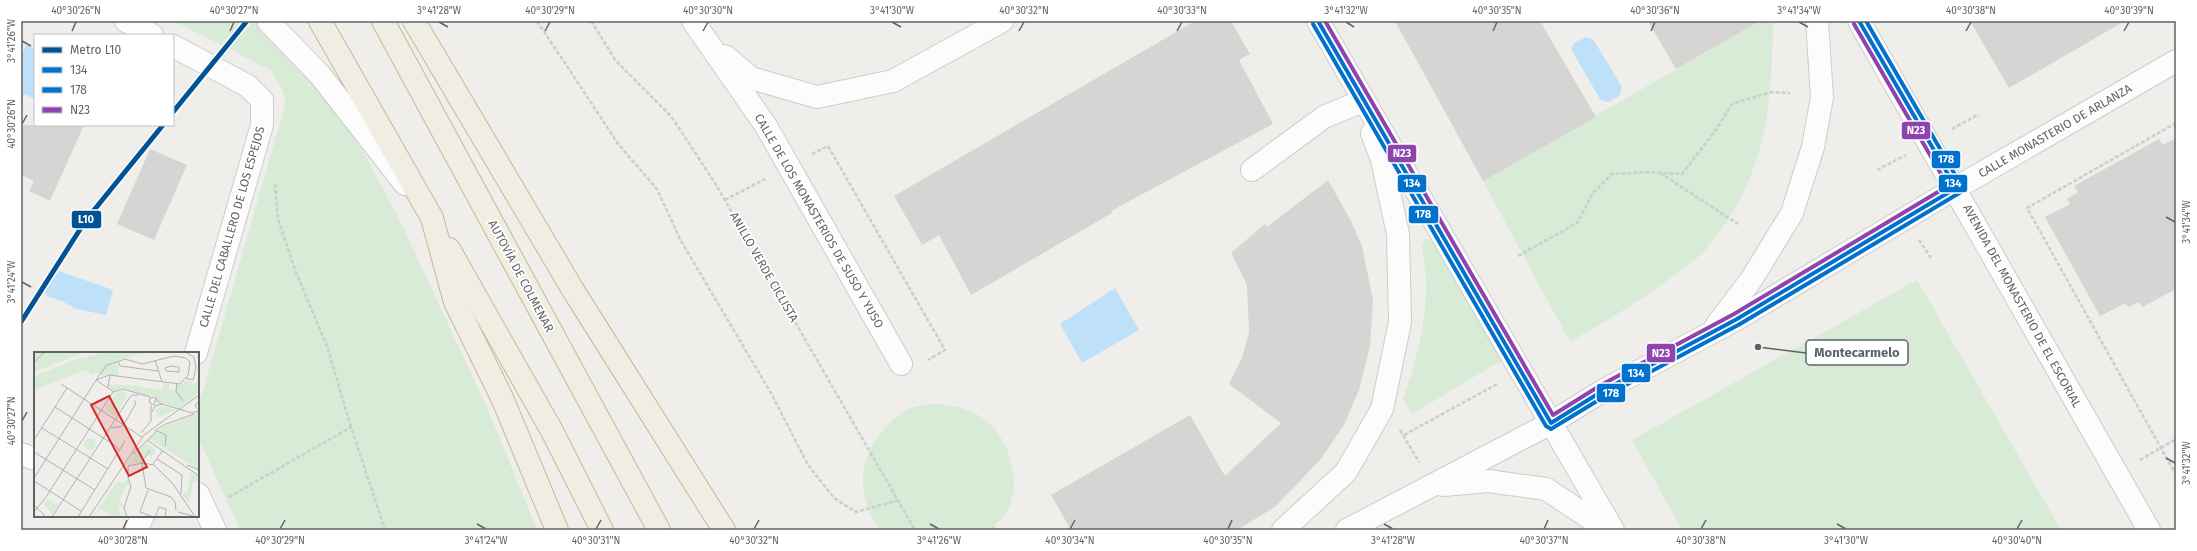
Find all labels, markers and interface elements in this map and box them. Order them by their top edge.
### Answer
text: 40°30'26"N [51,5,101,17]
text: 40°30'27"N [210,5,259,17]
text: 3°41'28"W [417,5,462,17]
text: 40°30'29"N [525,5,575,17]
text: 40°30'30"N [683,5,733,17]
text: 3°41'30"W [870,5,915,17]
text: 40°30'32"N [999,5,1049,17]
text: 40°30'33"N [1157,5,1207,17]
text: 3°41'32"W [1324,5,1369,17]
text: 40°30'35"N [1472,5,1522,17]
text: 40°30'36"N [1630,5,1680,17]
text: 3°41'34"W [1777,5,1821,17]
text: 40°30'38"N [1946,5,1996,17]
text: 40°30'39"N [2104,5,2154,17]
text: 3°41'26"W [6,18,18,63]
legend [34,34,174,126]
text: Metro L10 [70,43,121,57]
text: 134 [70,63,88,77]
street label: CALLE MONASTERIO DE ARLANZA [1976,81,2134,181]
text: 178 [70,83,87,97]
text: 40°30'26"N [6,99,18,149]
text: N23 [70,103,90,117]
street label: CALLE DE LOS MONASTERIOS DE SUSO Y YUSO [752,111,886,331]
line badge: N23 [1901,121,1931,140]
street label: CALLE DEL CABALLERO DE LOS ESPEJOS [197,124,268,329]
text: N23 [1907,124,1926,137]
line badge: N23 [1387,144,1417,163]
text: N23 [1393,147,1412,160]
line badge: 178 [1931,150,1961,169]
text: 178 [1938,153,1955,166]
line badge: 134 [1397,174,1427,193]
line badge: 134 [1938,174,1968,193]
text: 134 [1403,177,1421,190]
text: 134 [1944,177,1962,190]
text: 3°41'34"W [2181,200,2193,244]
street label: AVENIDA DEL MONASTERIO DE EL ESCORIAL [1960,202,2084,410]
line badge: 178 [1408,205,1439,224]
text: 178 [1415,208,1432,221]
line badge: L10 [71,210,102,229]
street label: ANILLO VERDE CICLISTA [727,210,801,324]
text: L10 [78,213,94,226]
street label: AUTOVÍA DE COLMENAR [485,217,557,334]
text: 3°41'24"W [6,260,18,304]
callout: Montecarmelo [1806,340,1908,365]
line badge: N23 [1646,343,1676,363]
text: Montecarmelo [1814,345,1900,360]
text: N23 [1652,347,1671,360]
inset map [34,352,199,517]
line badge: 134 [1621,363,1651,383]
text: 134 [1627,367,1645,380]
line badge: 178 [1596,383,1626,403]
text: 178 [1603,387,1620,400]
text: 40°30'27"N [6,397,18,446]
text: 3°41'32"W [2181,440,2193,485]
text: 40°30'28"N [98,535,148,547]
text: 40°30'29"N [255,535,305,547]
text: 3°41'24"W [464,535,508,547]
text: 40°30'31"N [572,535,620,547]
text: 40°30'32"N [729,535,779,547]
text: 3°41'26"W [917,535,962,547]
text: 40°30'34"N [1045,535,1095,547]
text: 40°30'35"N [1203,535,1253,547]
text: 3°41'28"W [1371,535,1416,547]
text: 40°30'37"N [1519,535,1569,547]
text: 40°30'38"N [1676,535,1726,547]
text: 3°41'30"W [1824,535,1869,547]
text: 40°30'40"N [1992,535,2042,547]

